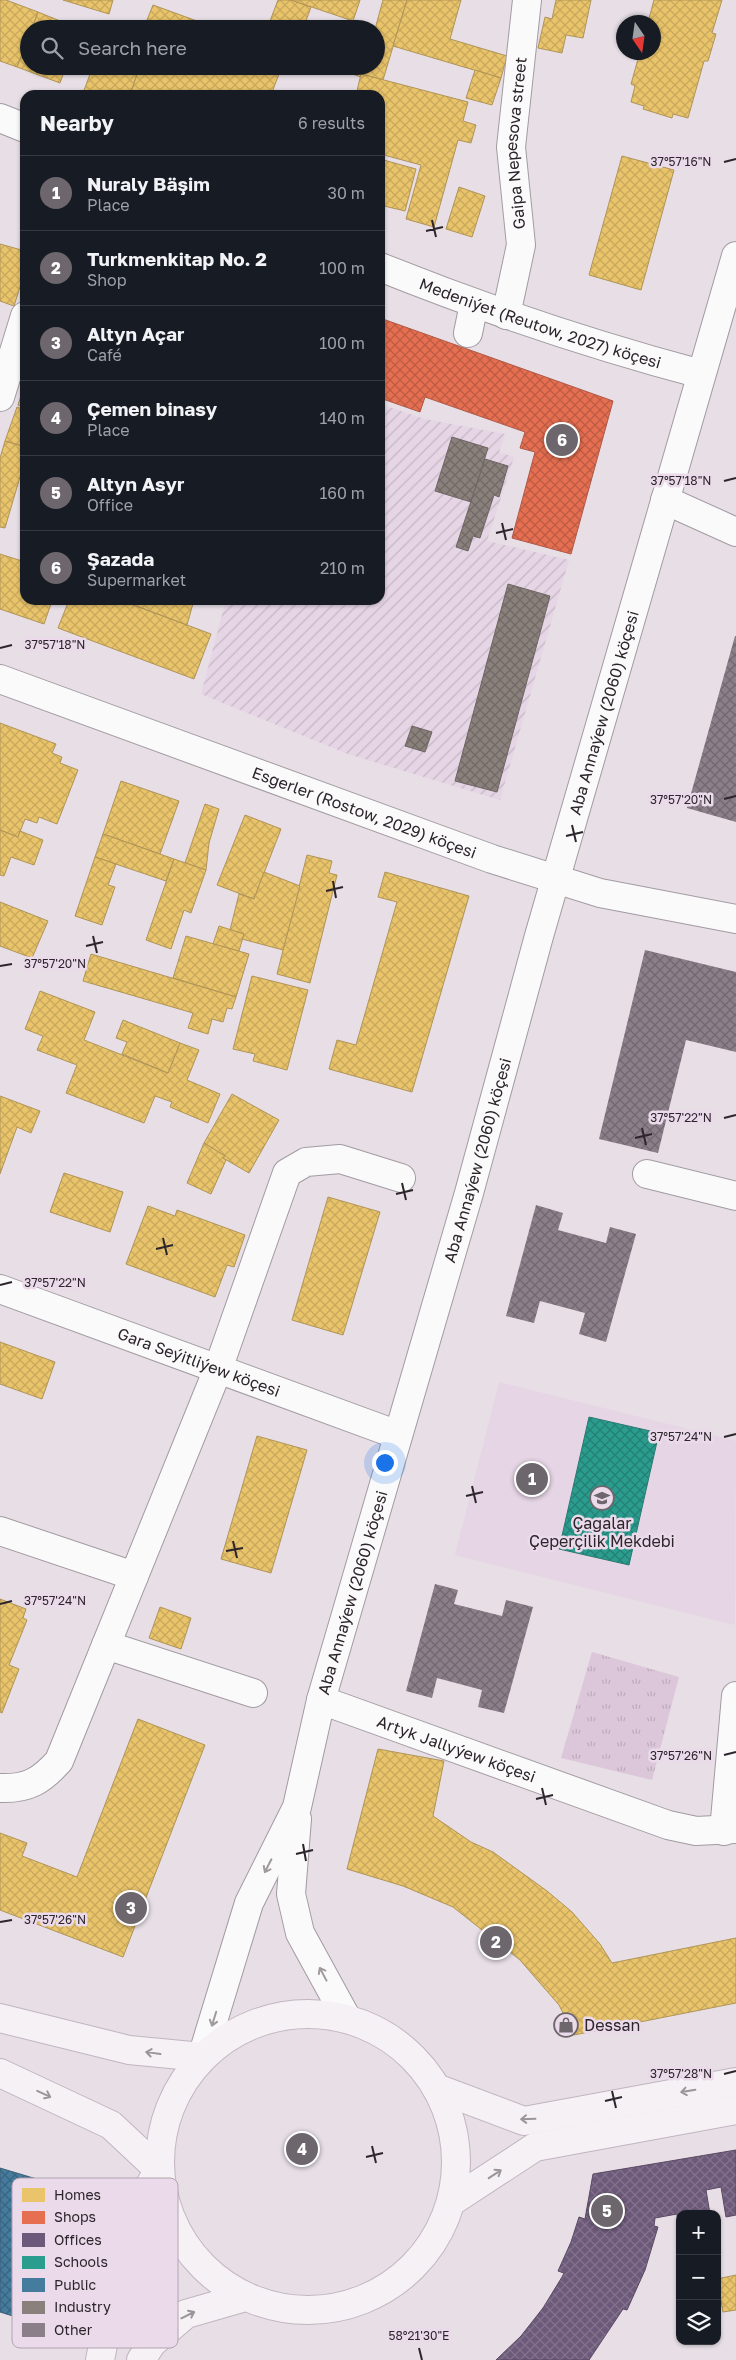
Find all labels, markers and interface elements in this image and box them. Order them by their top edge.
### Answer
north arrow [616,15,661,60]
search box [20,20,385,75]
icon: search [38,34,66,62]
text: Search here [78,36,187,59]
street label: Gaipa Nepesova street [501,56,531,230]
text: Nearby [40,110,114,136]
text: 6 results [298,113,365,133]
text: 37°57'16"N [651,154,711,169]
text: Nuraly Bäşim [87,172,210,195]
text: 1 [52,183,60,203]
text: 30 m [328,183,365,203]
text: Place [87,195,130,215]
text: Turkmenkitap No. 2 [87,247,267,270]
text: 2 [51,258,61,278]
text: 100 m [319,258,365,278]
text: Shop [87,270,127,290]
street label: Medeniýet (Reutow, 2027) köçesi [417,273,664,373]
text: Altyn Açar [87,322,184,345]
text: 3 [51,333,61,353]
text: 100 m [319,333,365,353]
text: Café [87,345,122,365]
text: Çemen binasy [87,397,217,420]
text: 4 [51,408,61,428]
text: 140 m [319,408,365,428]
text: Place [87,420,130,440]
pin: 6 [546,421,578,459]
text: Altyn Asyr [87,472,184,495]
text: 37°57'18"N [651,473,711,488]
text: 5 [51,483,61,503]
text: 160 m [319,483,365,503]
text: Office [87,495,133,515]
text: Şazada [87,547,154,570]
text: 6 [51,558,61,578]
text: 210 m [320,558,365,578]
text: Supermarket [87,570,186,590]
street label: Aba Annaýew (2060) köçesi [565,608,643,817]
text: 37°57'18"N [25,637,85,652]
street label: Esgerler (Rostow, 2029) köçesi [249,762,479,863]
text: 37°57'20"N [650,792,712,807]
text: 37°57'20"N [24,956,86,971]
street label: Aba Annaýew (2060) köçesi [439,1056,515,1265]
text: 37°57'22"N [650,1110,712,1125]
text: 37°57'22"N [24,1275,86,1290]
street label: Gara Seýitliýew köçesi [115,1323,283,1401]
text: 37°57'24"N [650,1429,712,1444]
your location [372,1450,398,1476]
pin: 1 [516,1460,548,1498]
school or university icon: Çagalar Çeperçilik Mekdebi [589,1485,615,1511]
street label: Aba Annaýew (2060) köçesi [313,1488,392,1697]
place label: Çagalar Çeperçilik Mekdebi [529,1513,675,1551]
text: 37°57'24"N [24,1593,86,1608]
street label: Artyk Jallyýew köçesi [374,1711,539,1787]
text: 37°57'26"N [650,1748,712,1763]
one-way arrow [262,1858,272,1873]
pin: 3 [115,1889,147,1927]
text: 37°57'26"N [24,1912,86,1927]
pin: 2 [480,1923,512,1961]
one-way arrow [318,1967,327,1982]
one-way arrow [208,2011,218,2027]
shop icon: Dessan [553,2012,579,2038]
place label: Dessan [584,2015,640,2035]
one-way arrow [146,2048,162,2058]
text: 37°57'28"N [650,2066,712,2081]
one-way arrow [680,2087,696,2096]
one-way arrow [36,2090,51,2099]
one-way arrow [521,2115,537,2124]
pin: 4 [286,2130,318,2168]
one-way arrow [488,2168,502,2179]
legend [12,2178,178,2348]
text: Homes [54,2186,101,2203]
pin: 5 [591,2192,623,2230]
text: Shops [54,2208,96,2225]
map controls [676,2210,721,2345]
button: + [676,2210,721,2255]
text: Offices [54,2231,102,2248]
text: Schools [54,2253,108,2270]
button: − [676,2255,721,2300]
text: Public [54,2276,96,2293]
text: Industry [54,2298,111,2315]
button: layers [676,2300,721,2345]
one-way arrow [180,2310,195,2319]
text: Other [54,2321,93,2338]
text: 58°21'30"E [389,2328,449,2343]

